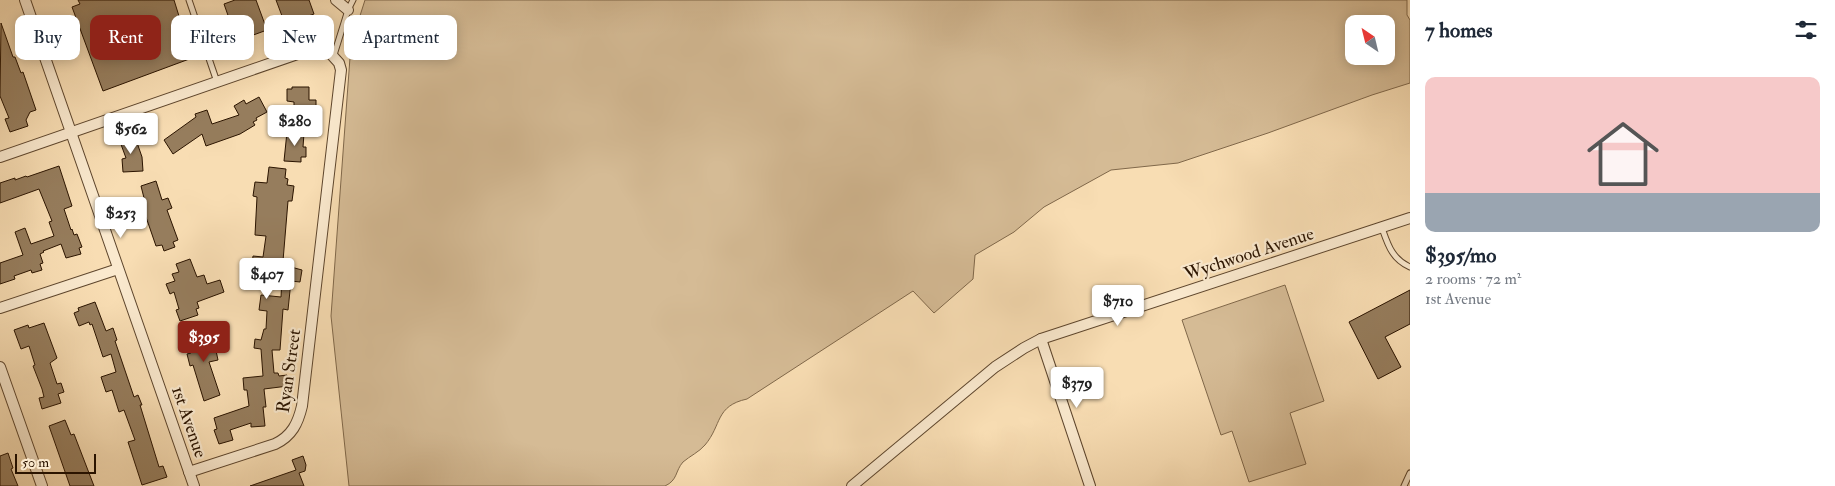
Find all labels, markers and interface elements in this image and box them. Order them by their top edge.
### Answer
chip: Buy [15,15,80,60]
chip: Rent [90,15,161,60]
chip: Filters [171,15,254,60]
chip: New [264,15,334,60]
chip: Apartment [344,15,457,60]
north arrow [1345,15,1395,65]
map controls [1345,15,1395,65]
icon: filters [1792,16,1820,44]
text: 7 homes [1425,17,1492,44]
pin: $280 [265,104,325,147]
icon: home [1578,109,1668,199]
text: $280 [279,111,311,131]
pin: $562 [101,112,161,155]
text: $562 [115,119,147,139]
pin: $253 [91,196,151,239]
text: $253 [106,203,136,223]
street label: Wychwood Avenue [1180,222,1317,286]
text: $395/mo [1425,242,1496,269]
pin: $407 [237,258,297,300]
text: $407 [250,264,284,284]
text: 2 rooms · 72 m² [1425,269,1521,289]
pin: $710 [1088,284,1148,327]
text: 1st Avenue [1425,289,1491,309]
text: $710 [1103,291,1133,311]
pin: $395 [174,320,234,363]
text: $395 [189,327,219,347]
street label: Ryan Street [272,328,306,414]
pin: $379 [1047,366,1107,409]
text: $379 [1062,373,1092,393]
street label: 1st Avenue [166,383,212,461]
scale bar [15,451,96,474]
text: 50 m [22,454,49,471]

